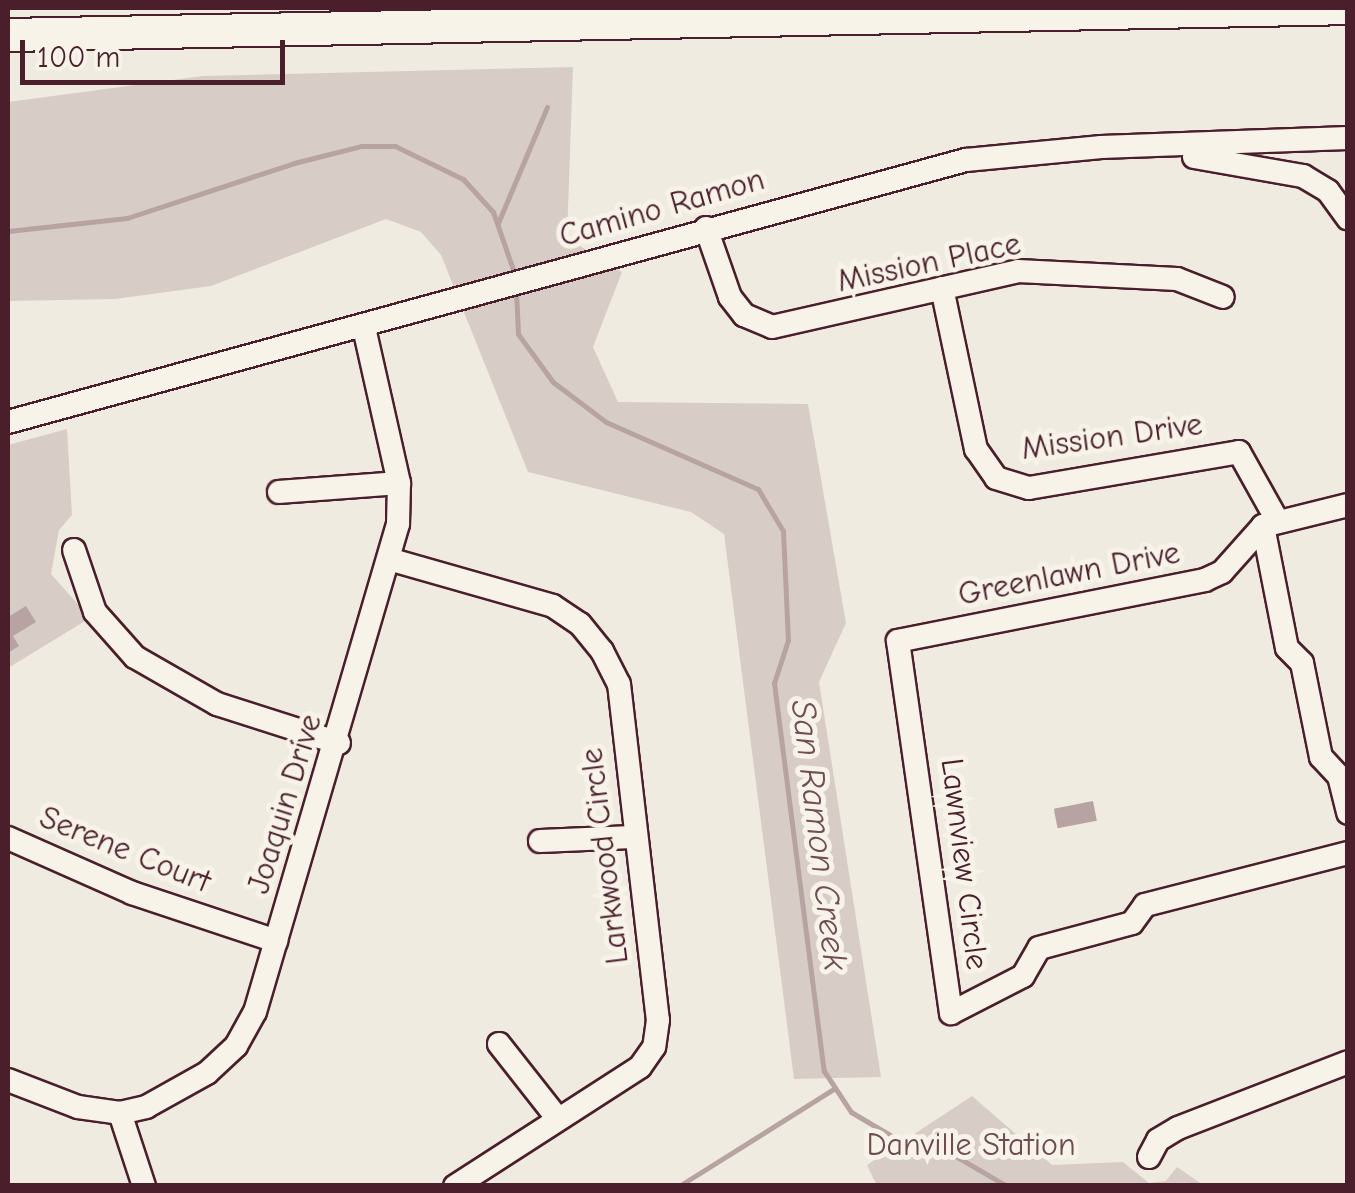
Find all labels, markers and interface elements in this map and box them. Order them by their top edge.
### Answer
scale bar [25,20,290,82]
text: 100 m [37,40,120,75]
street label: Camino Ramon [555,160,769,256]
street label: Mission Place [834,225,1024,301]
street label: Mission Drive [1019,405,1205,469]
street label: Greenlawn Drive [955,534,1183,614]
water label: San Ramon Creek [782,697,856,973]
street label: Joaquin Drive [240,710,330,898]
street label: Larkwood Circle [573,746,637,966]
street label: Lawnview Circle [932,756,996,972]
street label: Serene Court [34,798,216,902]
park label: Danville Station [866,1126,1076,1164]

